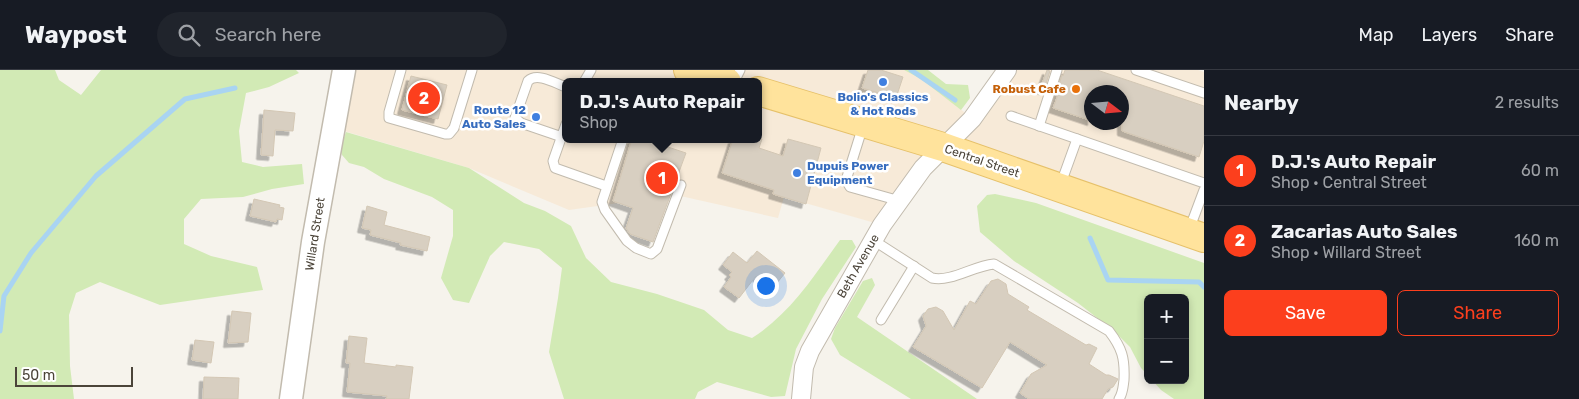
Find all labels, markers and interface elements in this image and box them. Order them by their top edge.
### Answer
search box [157,12,507,57]
text: Waypost [25,21,127,49]
icon: search [175,21,203,49]
text: Search here [215,23,321,46]
text: Map [1359,24,1394,46]
text: Layers [1422,24,1477,46]
text: Share [1505,24,1554,46]
marker: Bolio's Classics & Hot Rods [877,76,889,88]
popup [562,78,762,143]
pin: 2 [408,79,440,117]
place label: Robust Cafe [993,82,1066,96]
marker: Robust Cafe [1070,83,1082,95]
north arrow [1084,85,1129,130]
text: D.J.'s Auto Repair [579,90,745,113]
place label: Bolio's Classics & Hot Rods [838,90,929,118]
text: Nearby [1224,90,1299,115]
text: 2 results [1495,93,1559,112]
place label: Route 12 Auto Sales [462,103,526,131]
marker: Route 12 Auto Sales [530,111,542,123]
text: Shop [579,113,618,132]
street label: Central Street [943,142,1022,180]
text: D.J.'s Auto Repair [1271,150,1436,173]
pin: 1 [646,159,678,197]
place label: Dupuis Power Equipment [807,159,889,187]
text: 1 [1236,161,1244,180]
text: 60 m [1521,161,1559,180]
marker: Dupuis Power Equipment [791,167,803,179]
text: Shop · Central Street [1271,173,1427,192]
street label: Willard Street [302,196,328,272]
text: Zacarias Auto Sales [1271,220,1458,243]
street label: Beth Avenue [834,231,882,300]
text: 2 [1235,231,1245,250]
text: 160 m [1514,231,1559,250]
text: Shop · Willard Street [1271,243,1421,262]
your location [753,273,779,299]
button: Save [1224,290,1387,336]
button: Share [1397,290,1559,336]
map controls [1144,294,1189,384]
button: + [1144,294,1189,339]
button: − [1144,339,1189,384]
scale bar [15,364,132,387]
text: 50 m [22,367,55,384]

